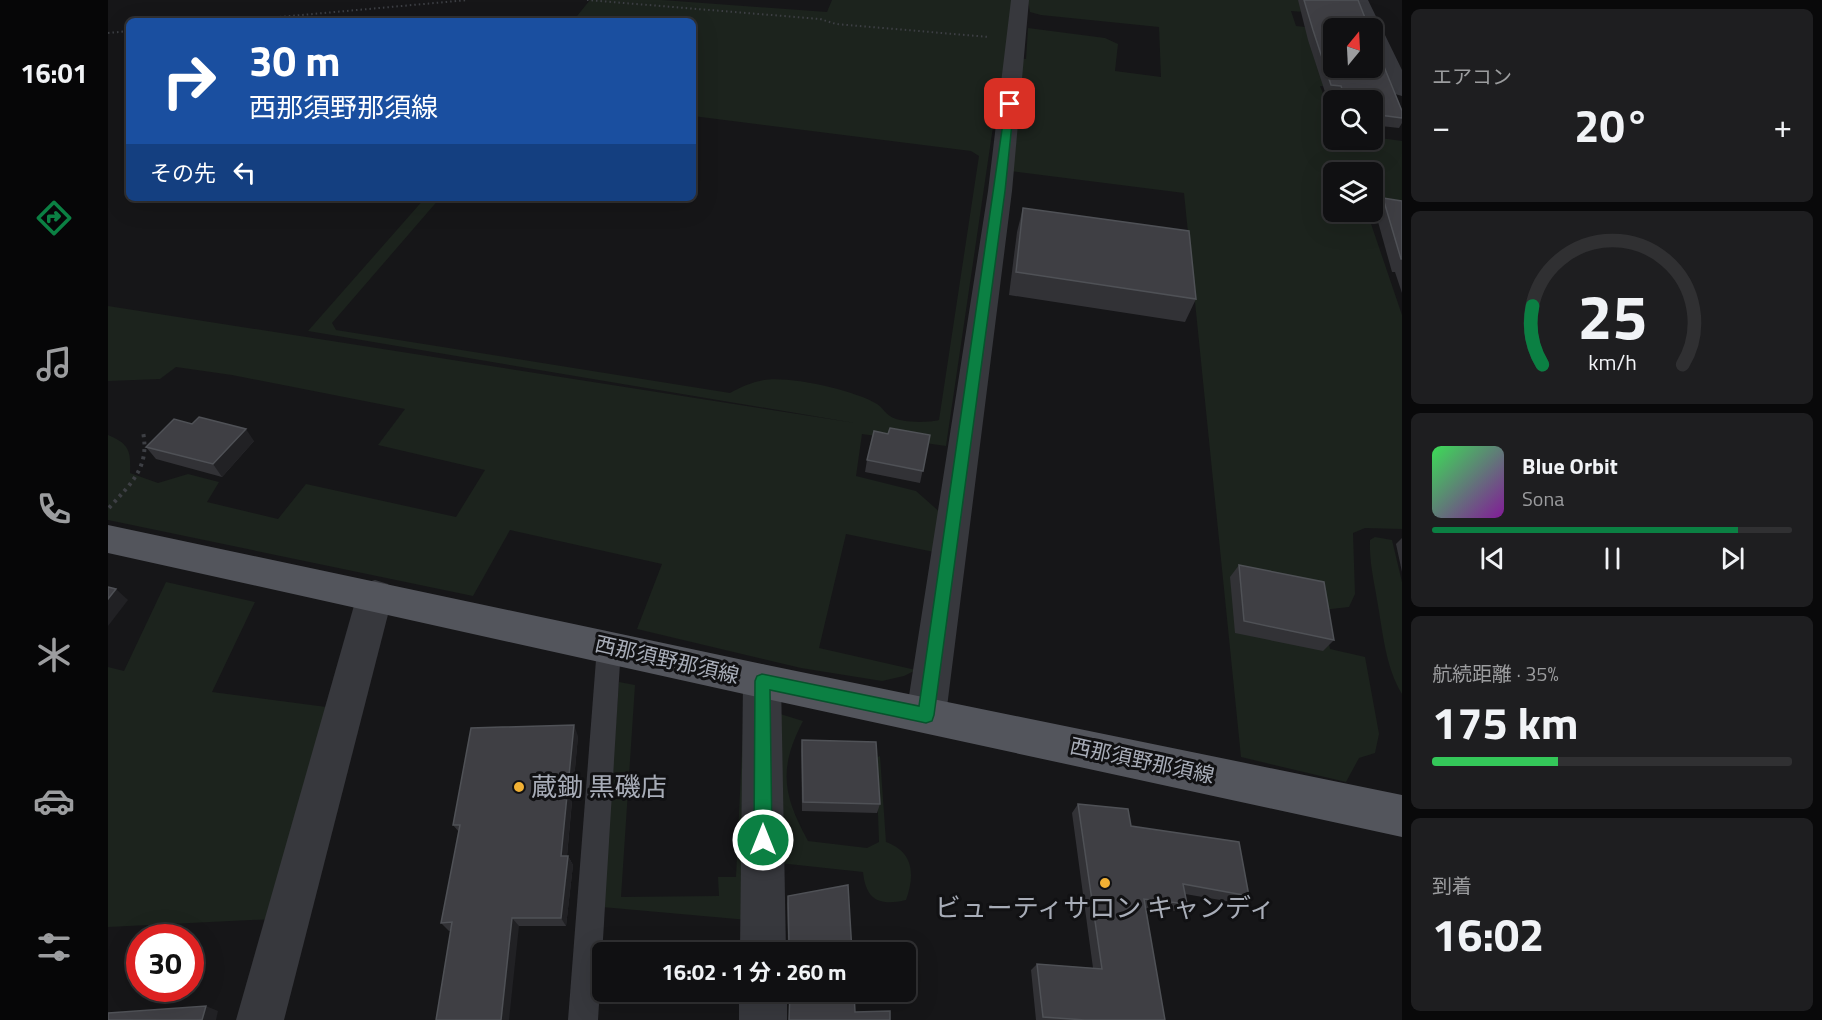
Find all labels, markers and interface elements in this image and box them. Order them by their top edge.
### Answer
north arrow [1323,18,1383,78]
map controls [1323,18,1383,222]
text: 30 m [249,28,341,92]
icon: right [150,42,228,120]
text: 16:01 [20,52,88,93]
text: エアコン [1432,61,1512,92]
pin [984,78,1035,129]
text: 西那須野那須線 [249,86,438,127]
icon: arrive [993,87,1026,120]
button: search [1323,90,1383,150]
text: 20° [1574,91,1650,159]
text: − [1432,101,1450,151]
text: + [1774,101,1792,151]
text: その先 [150,156,216,190]
icon: left [228,156,261,189]
button: layers [1323,162,1383,222]
icon: directions [33,197,75,239]
text: 25 [1577,268,1647,363]
icon: music [33,343,75,385]
text: km/h [1588,346,1636,378]
text: Blue Orbit [1522,449,1618,483]
text: Sona [1522,483,1564,514]
icon: phone [33,488,75,530]
icon: previous [1476,542,1509,575]
icon: pause [1596,542,1629,575]
icon: next [1716,542,1749,575]
street label: 西那須野那須線 [592,627,742,691]
icon: climate [33,634,75,676]
text: 航続距離 · 35% [1432,658,1559,689]
text: 175 km [1432,688,1578,756]
street label: 西那須野那須線 [1067,729,1217,791]
place label: 蔵鋤 黒磯店 [531,767,667,806]
icon: car [33,780,75,822]
marker: 蔵鋤 黒磯店 [512,780,526,794]
position arrow [731,808,795,872]
text: 到着 [1432,870,1472,901]
marker: ビューティサロン キャンディ [1098,876,1112,890]
place label: ビューティサロン キャンディ [935,888,1275,927]
text: 16:02 [1432,900,1544,968]
speed limit sign: 30 [126,924,204,1002]
icon: filters [33,926,75,968]
text: 16:02 · 1 分 · 260 m [662,955,846,989]

